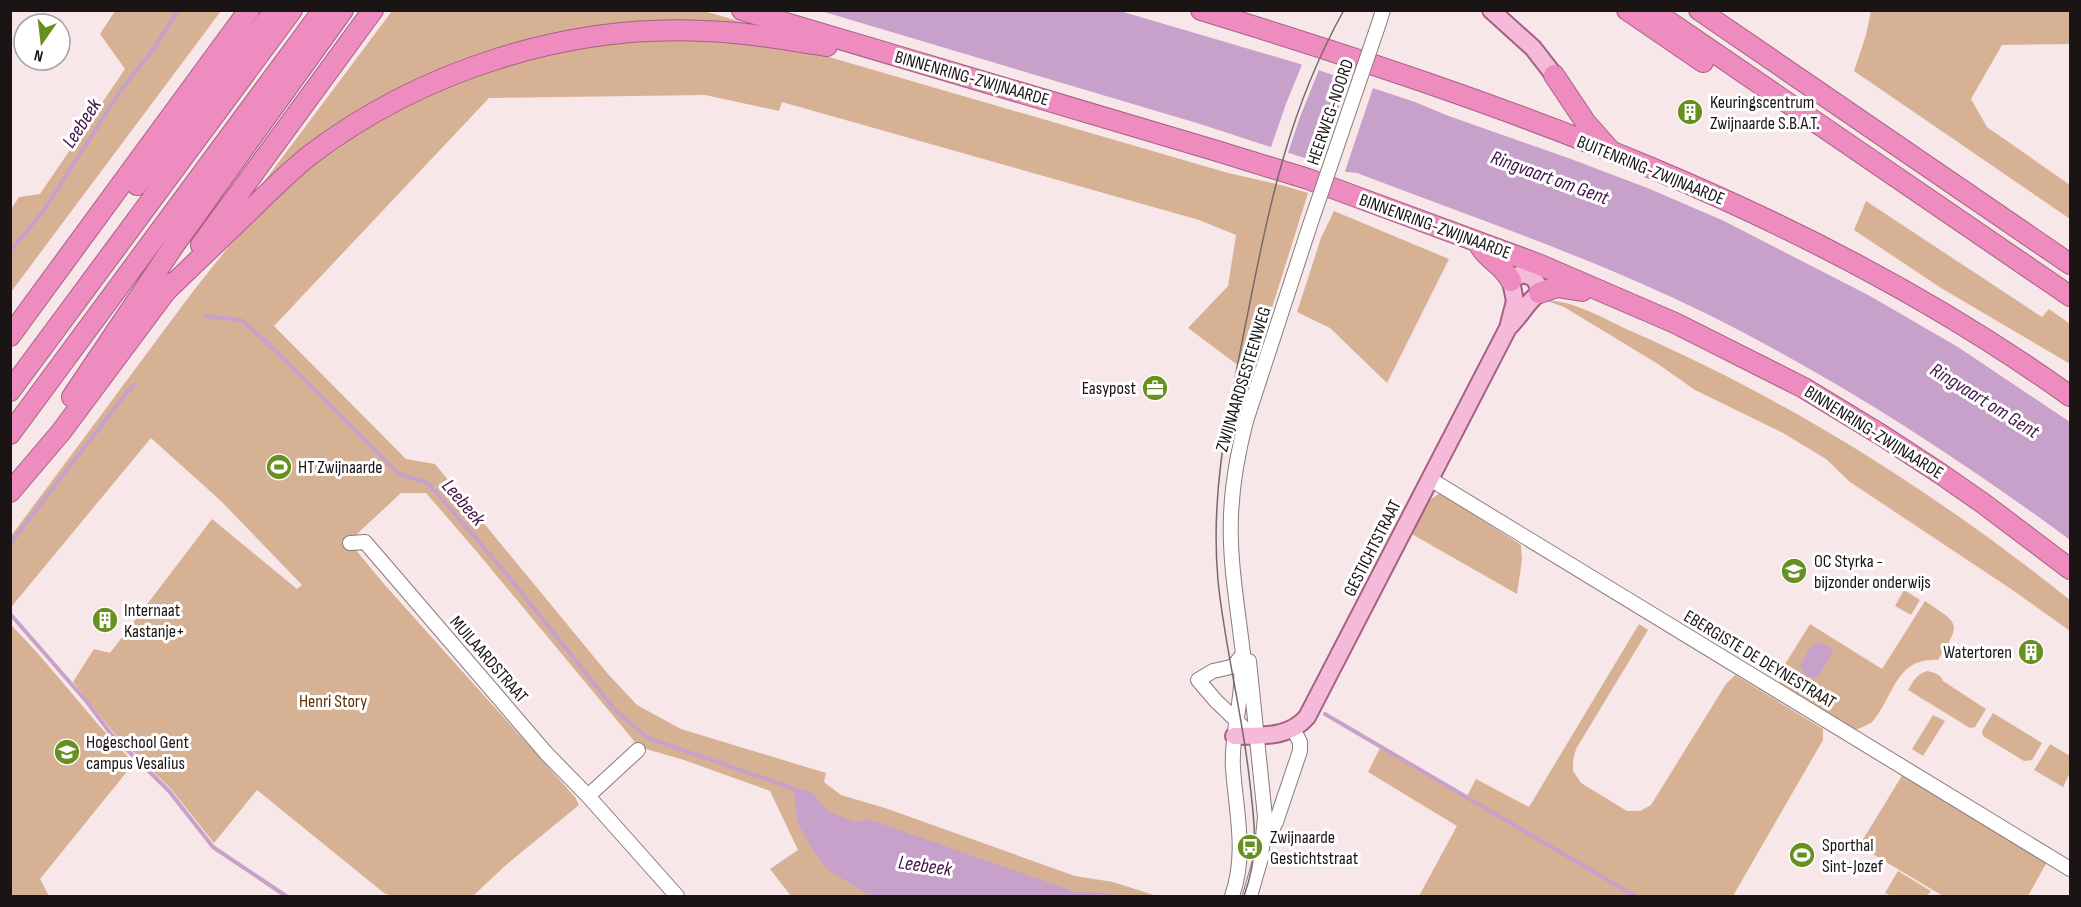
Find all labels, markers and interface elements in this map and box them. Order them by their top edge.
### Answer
north arrow [12,12,72,72]
text: N [32,45,45,65]
street label: BINNENRING-ZWIJNAARDE [892,46,1051,111]
street label: HEERWEG-NOORD [1303,56,1358,168]
place label: Keuringscentrum Zwijnaarde S.B.A.T. [1710,92,1819,134]
water label: Leebeek [57,94,107,153]
building icon: Keuringscentrum Zwijnaarde S.B.A.T. [1675,97,1705,127]
street label: BUITENRING-ZWIJNAARDE [1574,131,1728,210]
water label: Ringvaart om Gent [1487,146,1613,211]
street label: BINNENRING-ZWIJNAARDE [1356,189,1513,264]
street label: ZWIJNAARDSESTEENWEG [1211,304,1275,454]
water label: Ringvaart om Gent [1926,358,2044,444]
office icon: Easypost [1140,373,1170,403]
place label: Easypost [1082,378,1137,399]
street label: BINNENRING-ZWIJNAARDE [1801,381,1947,484]
sports icon: HT Zwijnaarde [264,452,294,482]
place label: HT Zwijnaarde [298,457,382,478]
water label: Leebeek [437,474,490,531]
street label: GESTICHTSTRAAT [1339,497,1406,600]
place label: OC Styrka - bijzonder onderwijs [1814,551,1931,593]
school or university icon: OC Styrka - bijzonder onderwijs [1779,556,1809,586]
place label: Internaat Kastanje+ [124,600,185,642]
building icon: Internaat Kastanje+ [90,605,120,635]
street label: EBERGISTE DE DEYNESTRAAT [1680,606,1840,713]
street label: MUILAARDSTRAAT [445,612,532,707]
building icon: Watertoren [2016,637,2046,667]
place label: Watertoren [1943,642,2012,663]
park label: Henri Story [299,691,367,712]
place label: Hogeschool Gent campus Vesalius [86,732,190,774]
school or university icon: Hogeschool Gent campus Vesalius [52,737,82,767]
place label: Zwijnaarde Gestichtstraat [1270,827,1359,869]
bus stop icon: Zwijnaarde Gestichtstraat [1235,832,1265,862]
place label: Sporthal Sint-Jozef [1822,835,1884,877]
sports icon: Sporthal Sint-Jozef [1787,840,1817,870]
water label: Leebeek [897,850,954,882]

